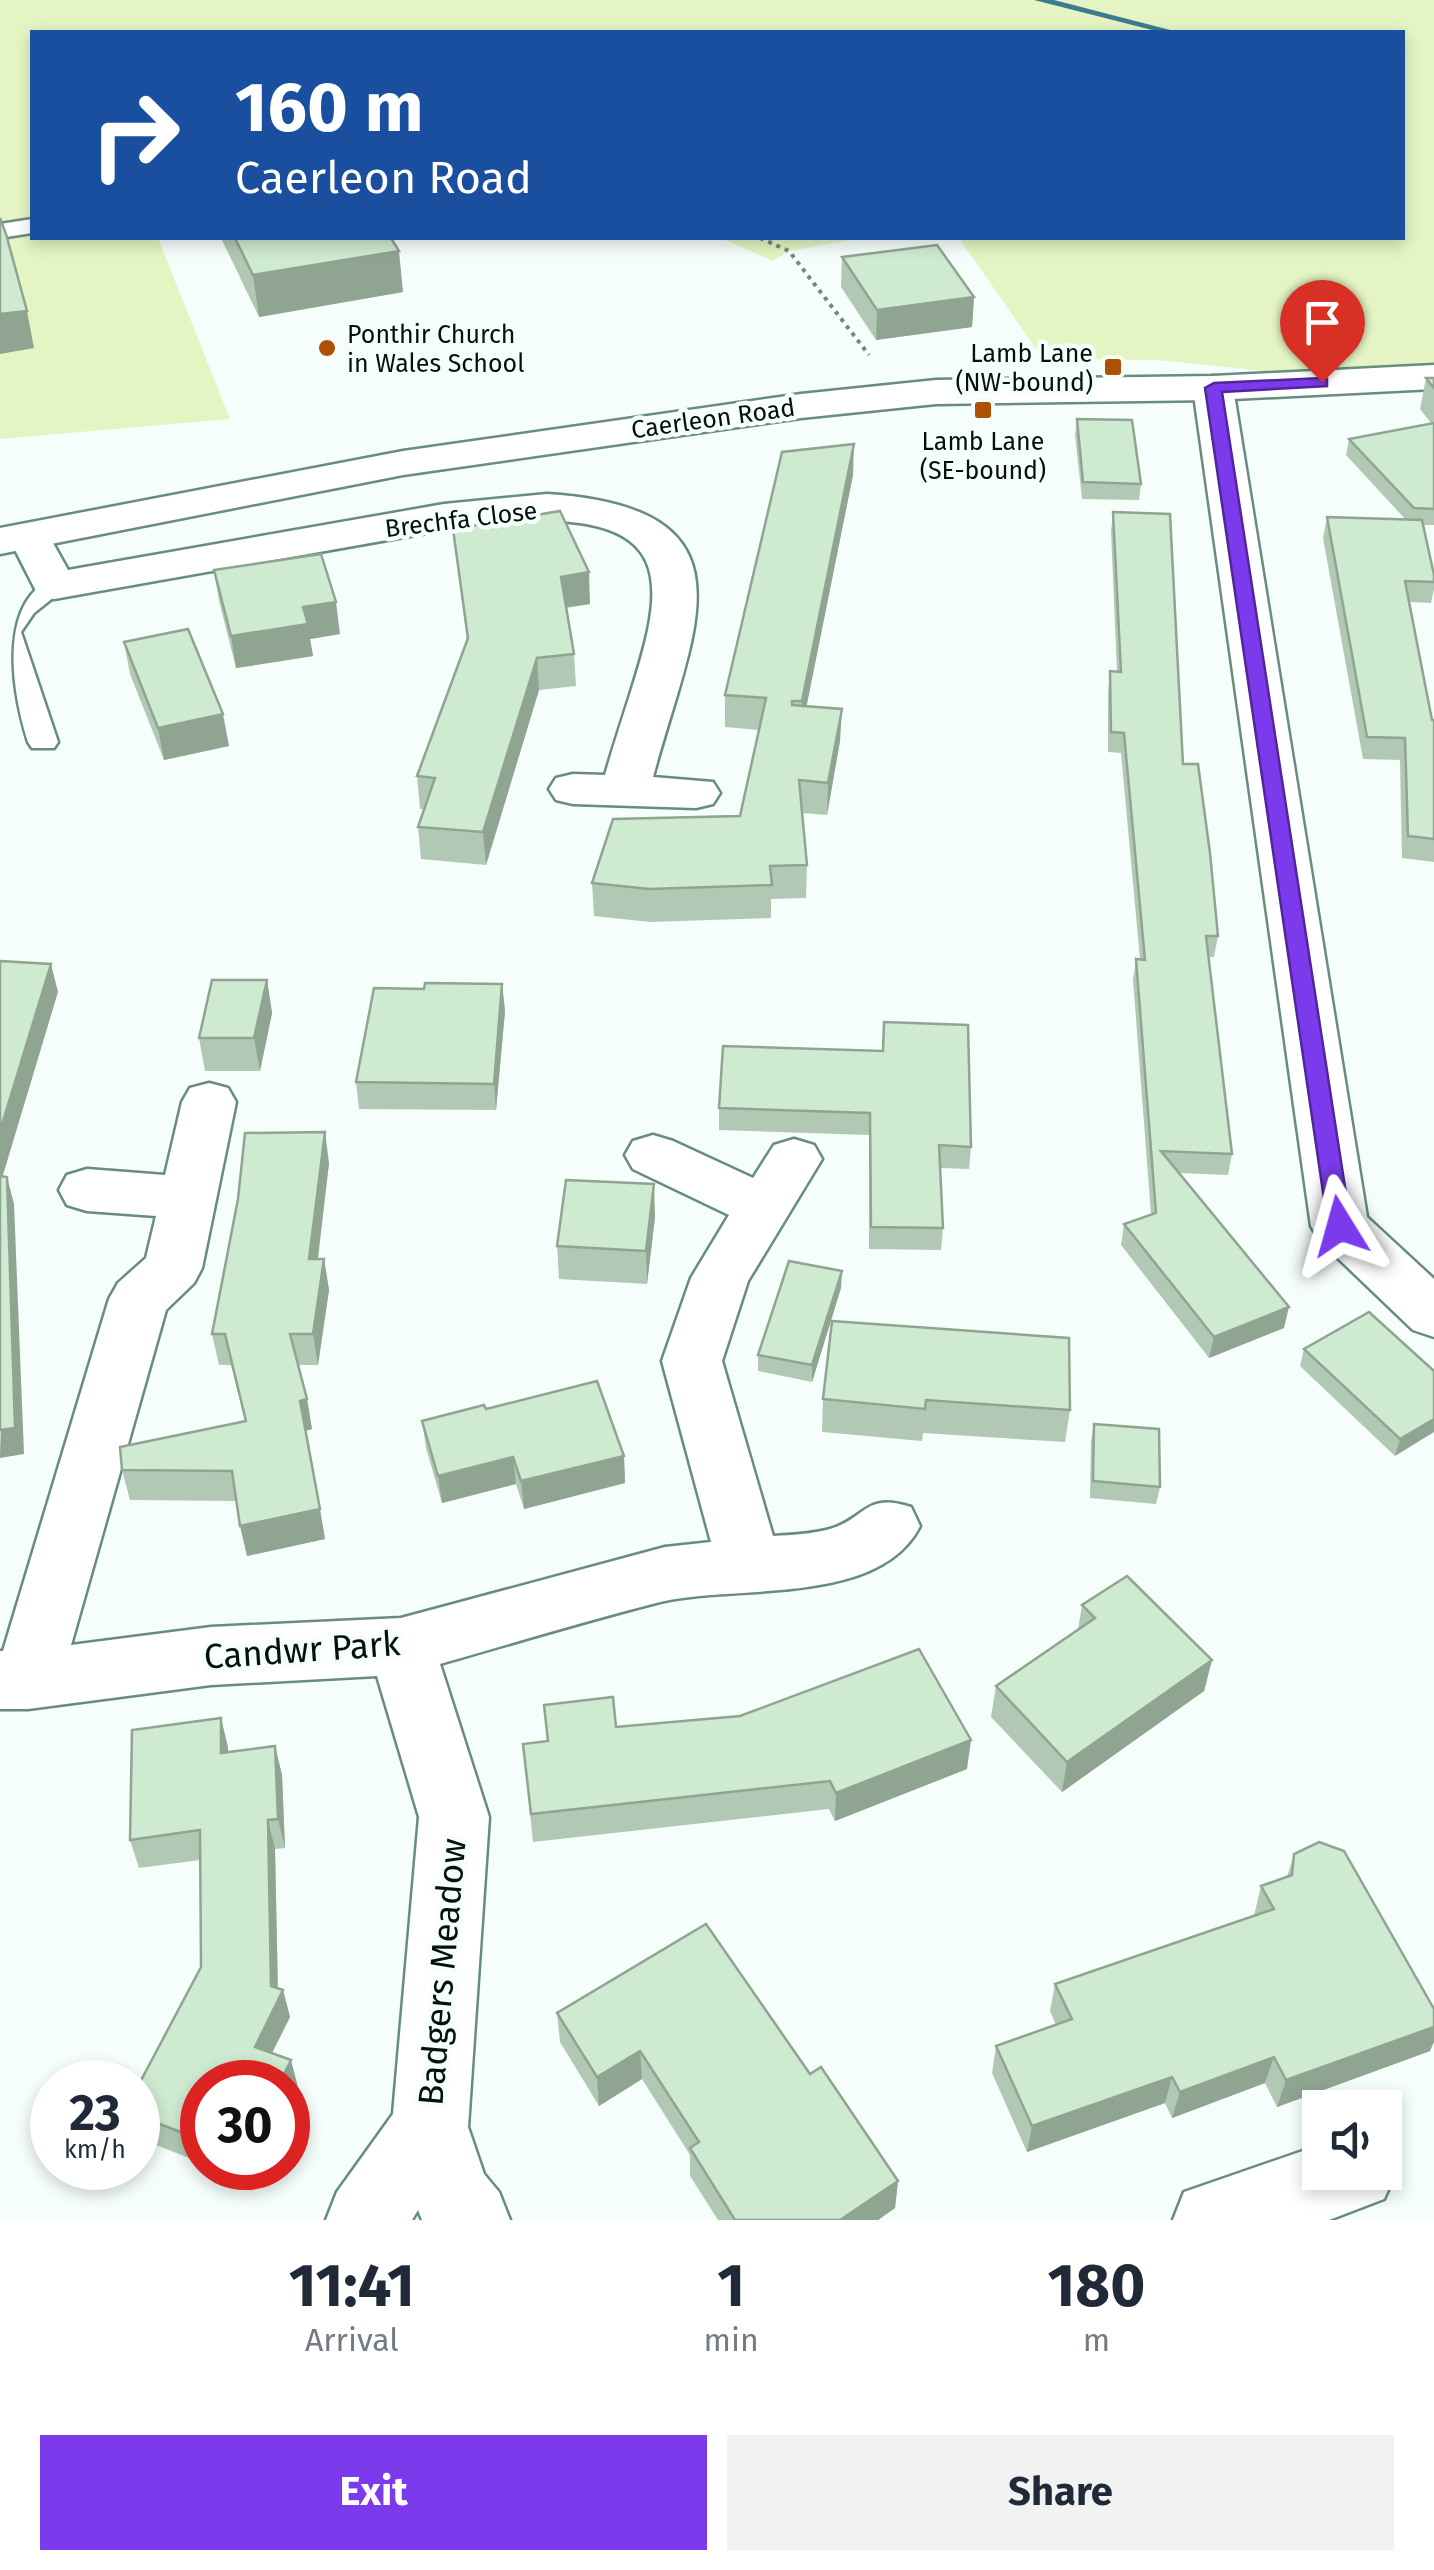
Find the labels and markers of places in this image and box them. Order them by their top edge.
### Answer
pin [1280,280,1365,383]
place label: Ponthir Church in Wales School [347,320,524,379]
marker: Ponthir Church in Wales School [316,337,338,359]
place label: Lamb Lane (NW-bound) [955,339,1093,398]
marker: Lamb Lane (NW-bound) [1102,356,1124,378]
marker: Lamb Lane (SE-bound) [972,399,994,421]
place label: Lamb Lane (SE-bound) [920,427,1046,486]

